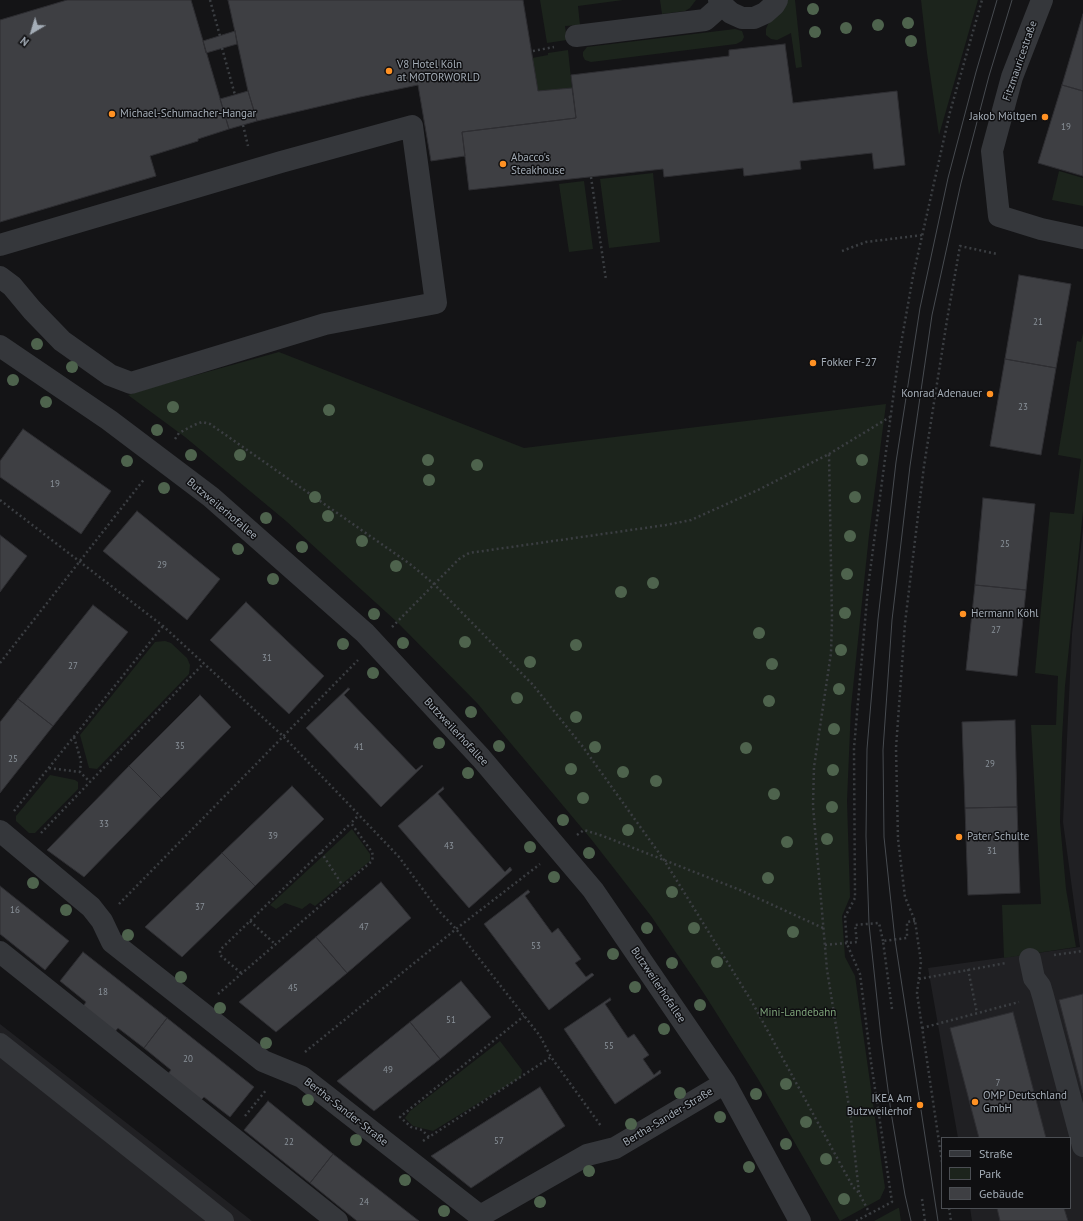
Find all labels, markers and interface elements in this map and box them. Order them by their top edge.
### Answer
north arrow [12,12,52,52]
street label: Fitzmauricestraße [1000,19,1040,103]
text: N [17,34,32,49]
place label: V8 Hotel Köln at MOTORWORLD [397,58,480,84]
marker: V8 Hotel Köln at MOTORWORLD [384,66,394,76]
place label: Michael-Schumacher-Hangar [120,107,256,121]
marker: Michael-Schumacher-Hangar [107,109,117,119]
place label: Jakob Möltgen [970,110,1037,124]
marker: Jakob Möltgen [1040,112,1050,122]
house number: 19 [1061,122,1071,132]
place label: Abacco's Steakhouse [511,151,565,177]
marker: Abacco's Steakhouse [498,159,508,169]
house number: 21 [1033,317,1043,327]
place label: Fokker F-27 [821,356,877,370]
marker: Fokker F-27 [808,358,818,368]
place label: Konrad Adenauer [901,387,982,401]
marker: Konrad Adenauer [985,389,995,399]
house number: 23 [1018,402,1028,412]
street label: Butzweilerhofallee [184,476,260,542]
house number: 19 [50,479,60,489]
house number: 25 [1000,539,1010,549]
house number: 29 [157,560,167,570]
place label: Hermann Köhl [971,607,1038,621]
marker: Hermann Köhl [958,609,968,619]
house number: 27 [991,625,1001,635]
house number: 31 [262,653,272,663]
house number: 27 [68,661,78,671]
street label: Butzweilerhofallee [421,695,491,769]
house number: 35 [175,741,185,751]
house number: 41 [354,742,364,752]
house number: 25 [8,754,18,764]
house number: 29 [985,759,995,769]
house number: 33 [99,819,109,829]
place label: Pater Schulte [967,830,1029,844]
house number: 39 [268,831,278,841]
marker: Pater Schulte [954,832,964,842]
house number: 43 [444,841,454,851]
house number: 31 [987,846,997,856]
house number: 37 [195,902,205,912]
house number: 16 [10,905,20,915]
house number: 47 [359,922,369,932]
house number: 53 [531,941,541,951]
street label: Butzweilerhofallee [628,945,688,1025]
house number: 45 [288,983,298,993]
house number: 18 [98,987,108,997]
park label: Mini-Landebahn [760,1006,836,1020]
house number: 51 [446,1015,456,1025]
house number: 55 [604,1041,614,1051]
house number: 20 [183,1054,193,1064]
house number: 49 [383,1065,393,1075]
street label: Bertha-Sander-Straße [301,1075,391,1149]
house number: 7 [996,1078,1000,1088]
street label: Bertha-Sander-Straße [621,1085,715,1149]
place label: OMP Deutschland GmbH [983,1089,1067,1115]
place label: IKEA Am Butzweilerhof [847,1092,912,1118]
marker: OMP Deutschland GmbH [970,1097,980,1107]
marker: IKEA Am Butzweilerhof [915,1100,925,1110]
house number: 57 [494,1136,504,1146]
house number: 22 [284,1137,294,1147]
legend [941,1137,1071,1209]
text: Straße [979,1146,1013,1161]
text: Park [979,1166,1001,1181]
text: Gebäude [979,1186,1024,1201]
house number: 24 [359,1197,369,1207]

